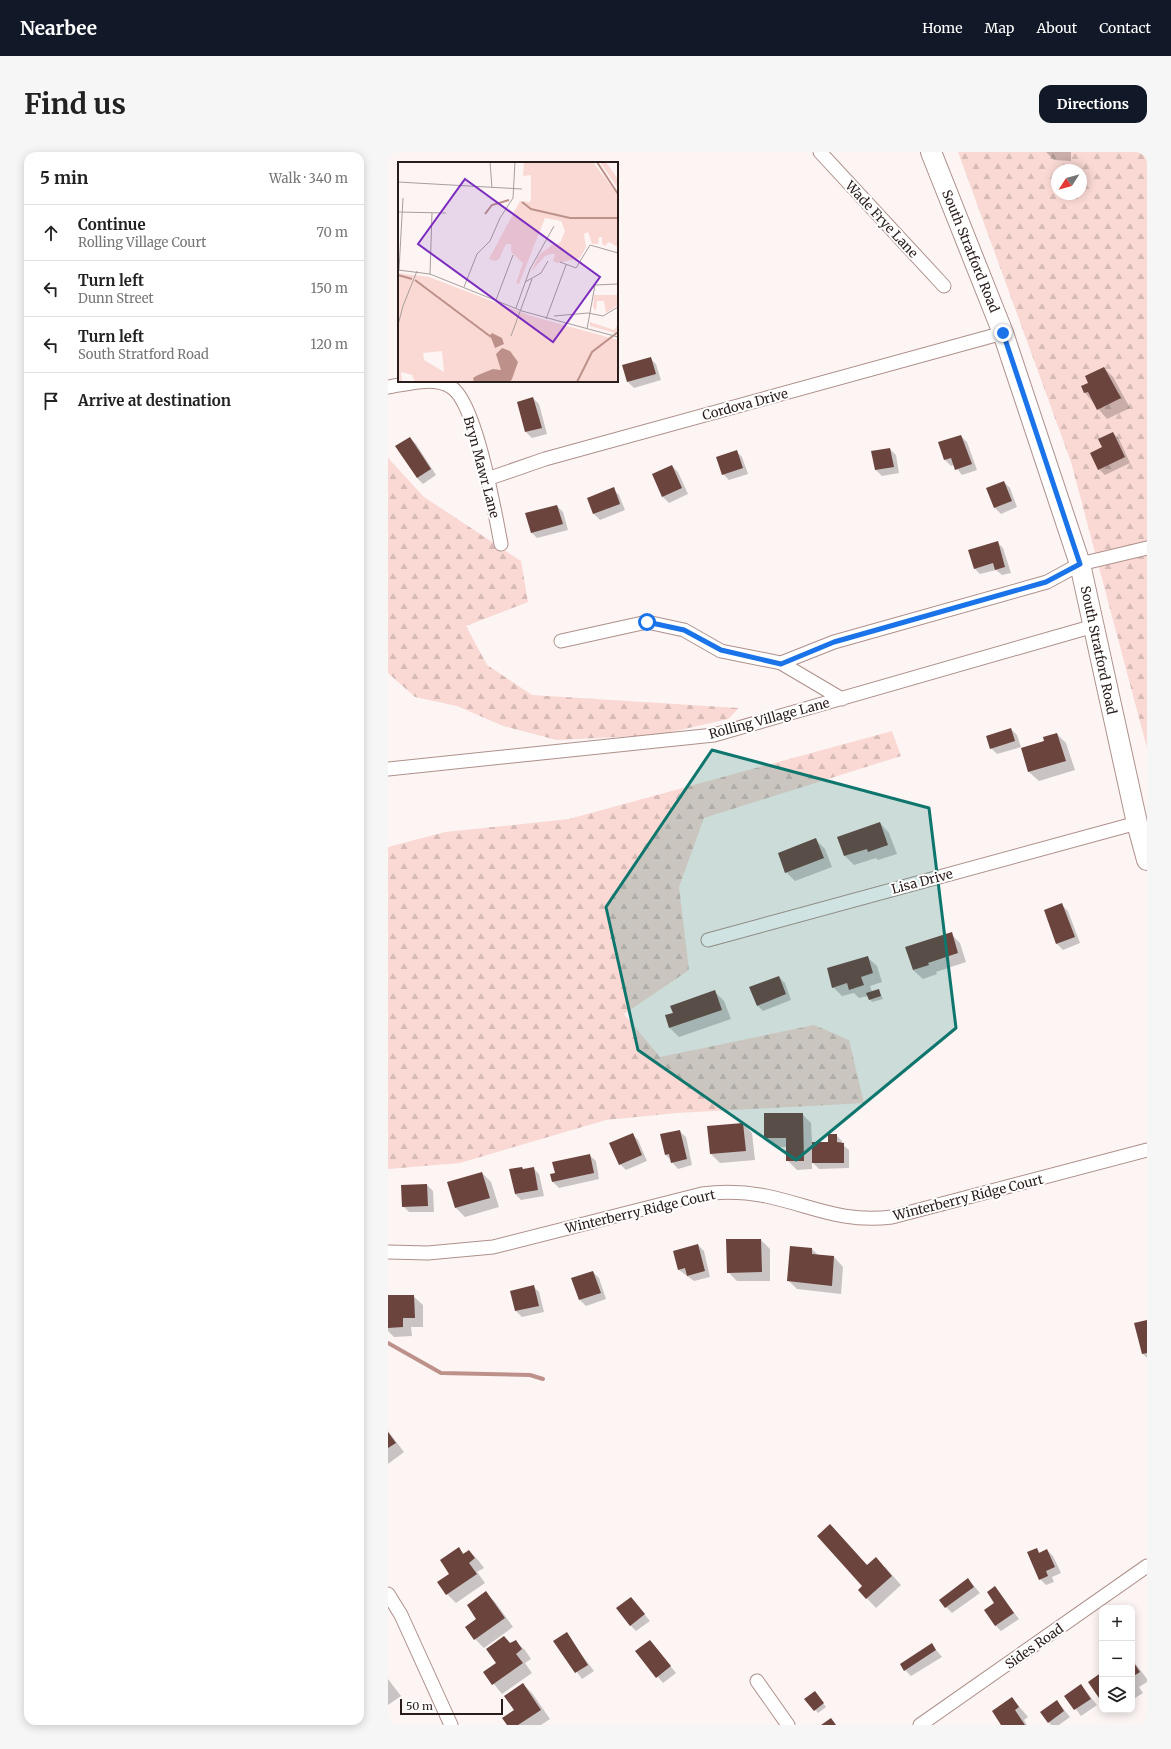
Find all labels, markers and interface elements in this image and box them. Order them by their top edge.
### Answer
text: Nearbee [20,16,97,40]
text: Home [922,19,963,37]
text: Map [985,19,1014,37]
text: About [1036,19,1077,37]
text: Contact [1099,19,1151,37]
button: Directions [1039,85,1147,123]
text: Find us [24,86,126,122]
inset map [398,162,618,382]
north arrow [1051,164,1087,200]
text: 5 min [40,167,88,189]
text: Walk · 340 m [269,170,348,187]
street label: Wade Frye Lane [841,177,922,262]
street label: South Stratford Road [938,187,1003,315]
text: Continue [78,215,146,234]
icon: ahead [40,222,62,244]
text: 70 m [317,224,348,241]
text: Rolling Village Court [78,234,206,251]
text: Turn left [78,271,144,290]
icon: left [40,278,62,300]
text: 150 m [311,280,348,297]
text: Dunn Street [78,290,154,307]
route end [994,324,1012,342]
text: Turn left [78,327,144,346]
icon: left [40,334,62,356]
text: 120 m [310,336,348,353]
text: South Stratford Road [78,346,209,363]
street label: Cordova Drive [700,385,790,424]
icon: arrive [40,390,62,412]
text: Arrive at destination [78,391,231,410]
street label: Bryn Mawr Lane [460,414,503,520]
street label: South Stratford Road [1077,584,1120,716]
route start [638,613,656,631]
street label: Rolling Village Lane [707,694,832,743]
street label: Lisa Drive [890,865,955,898]
street label: Winterberry Ridge Court [890,1171,1045,1225]
street label: Winterberry Ridge Court [562,1186,717,1237]
map controls [1099,1605,1135,1713]
button: + [1099,1605,1135,1641]
street label: Sides Road [1002,1620,1067,1673]
button: − [1099,1641,1135,1677]
button: layers [1099,1677,1135,1713]
scale bar [400,1697,503,1716]
text: 50 m [406,1699,433,1713]

